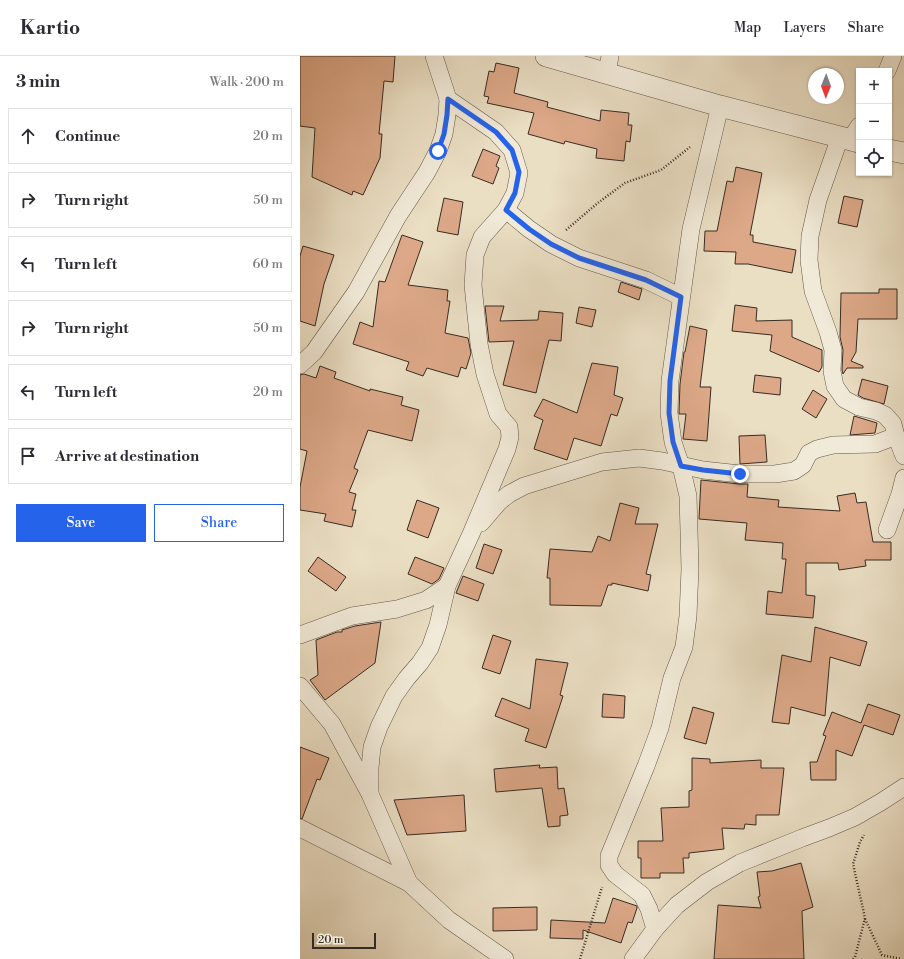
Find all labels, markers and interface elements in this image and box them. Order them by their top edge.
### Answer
text: Kartio [20,16,80,40]
text: Map [734,19,761,37]
text: Layers [783,19,826,37]
text: Share [848,19,884,37]
north arrow [808,68,844,104]
map controls [856,68,892,176]
button: + [856,68,892,104]
text: 3 min [16,71,60,93]
text: Walk · 200 m [210,74,284,90]
button: − [856,104,892,140]
icon: ahead [17,125,39,147]
text: Continue [55,127,120,146]
text: 20 m [253,128,283,144]
button: locate [856,140,892,176]
route start [429,142,447,160]
icon: right [17,189,39,211]
text: Turn right [55,191,129,210]
text: 50 m [253,192,283,208]
icon: left [17,253,39,275]
text: Turn left [55,255,117,274]
text: 60 m [252,256,283,272]
icon: right [17,317,39,339]
text: Turn right [55,319,129,338]
text: 50 m [253,320,283,336]
icon: left [17,381,39,403]
text: Turn left [55,383,117,402]
text: 20 m [253,384,283,400]
icon: arrive [17,445,39,467]
text: Arrive at destination [55,447,199,466]
route end [731,465,749,483]
button: Save [16,504,146,542]
button: Share [154,504,284,542]
scale bar [312,931,376,950]
text: 20 m [318,933,343,947]

